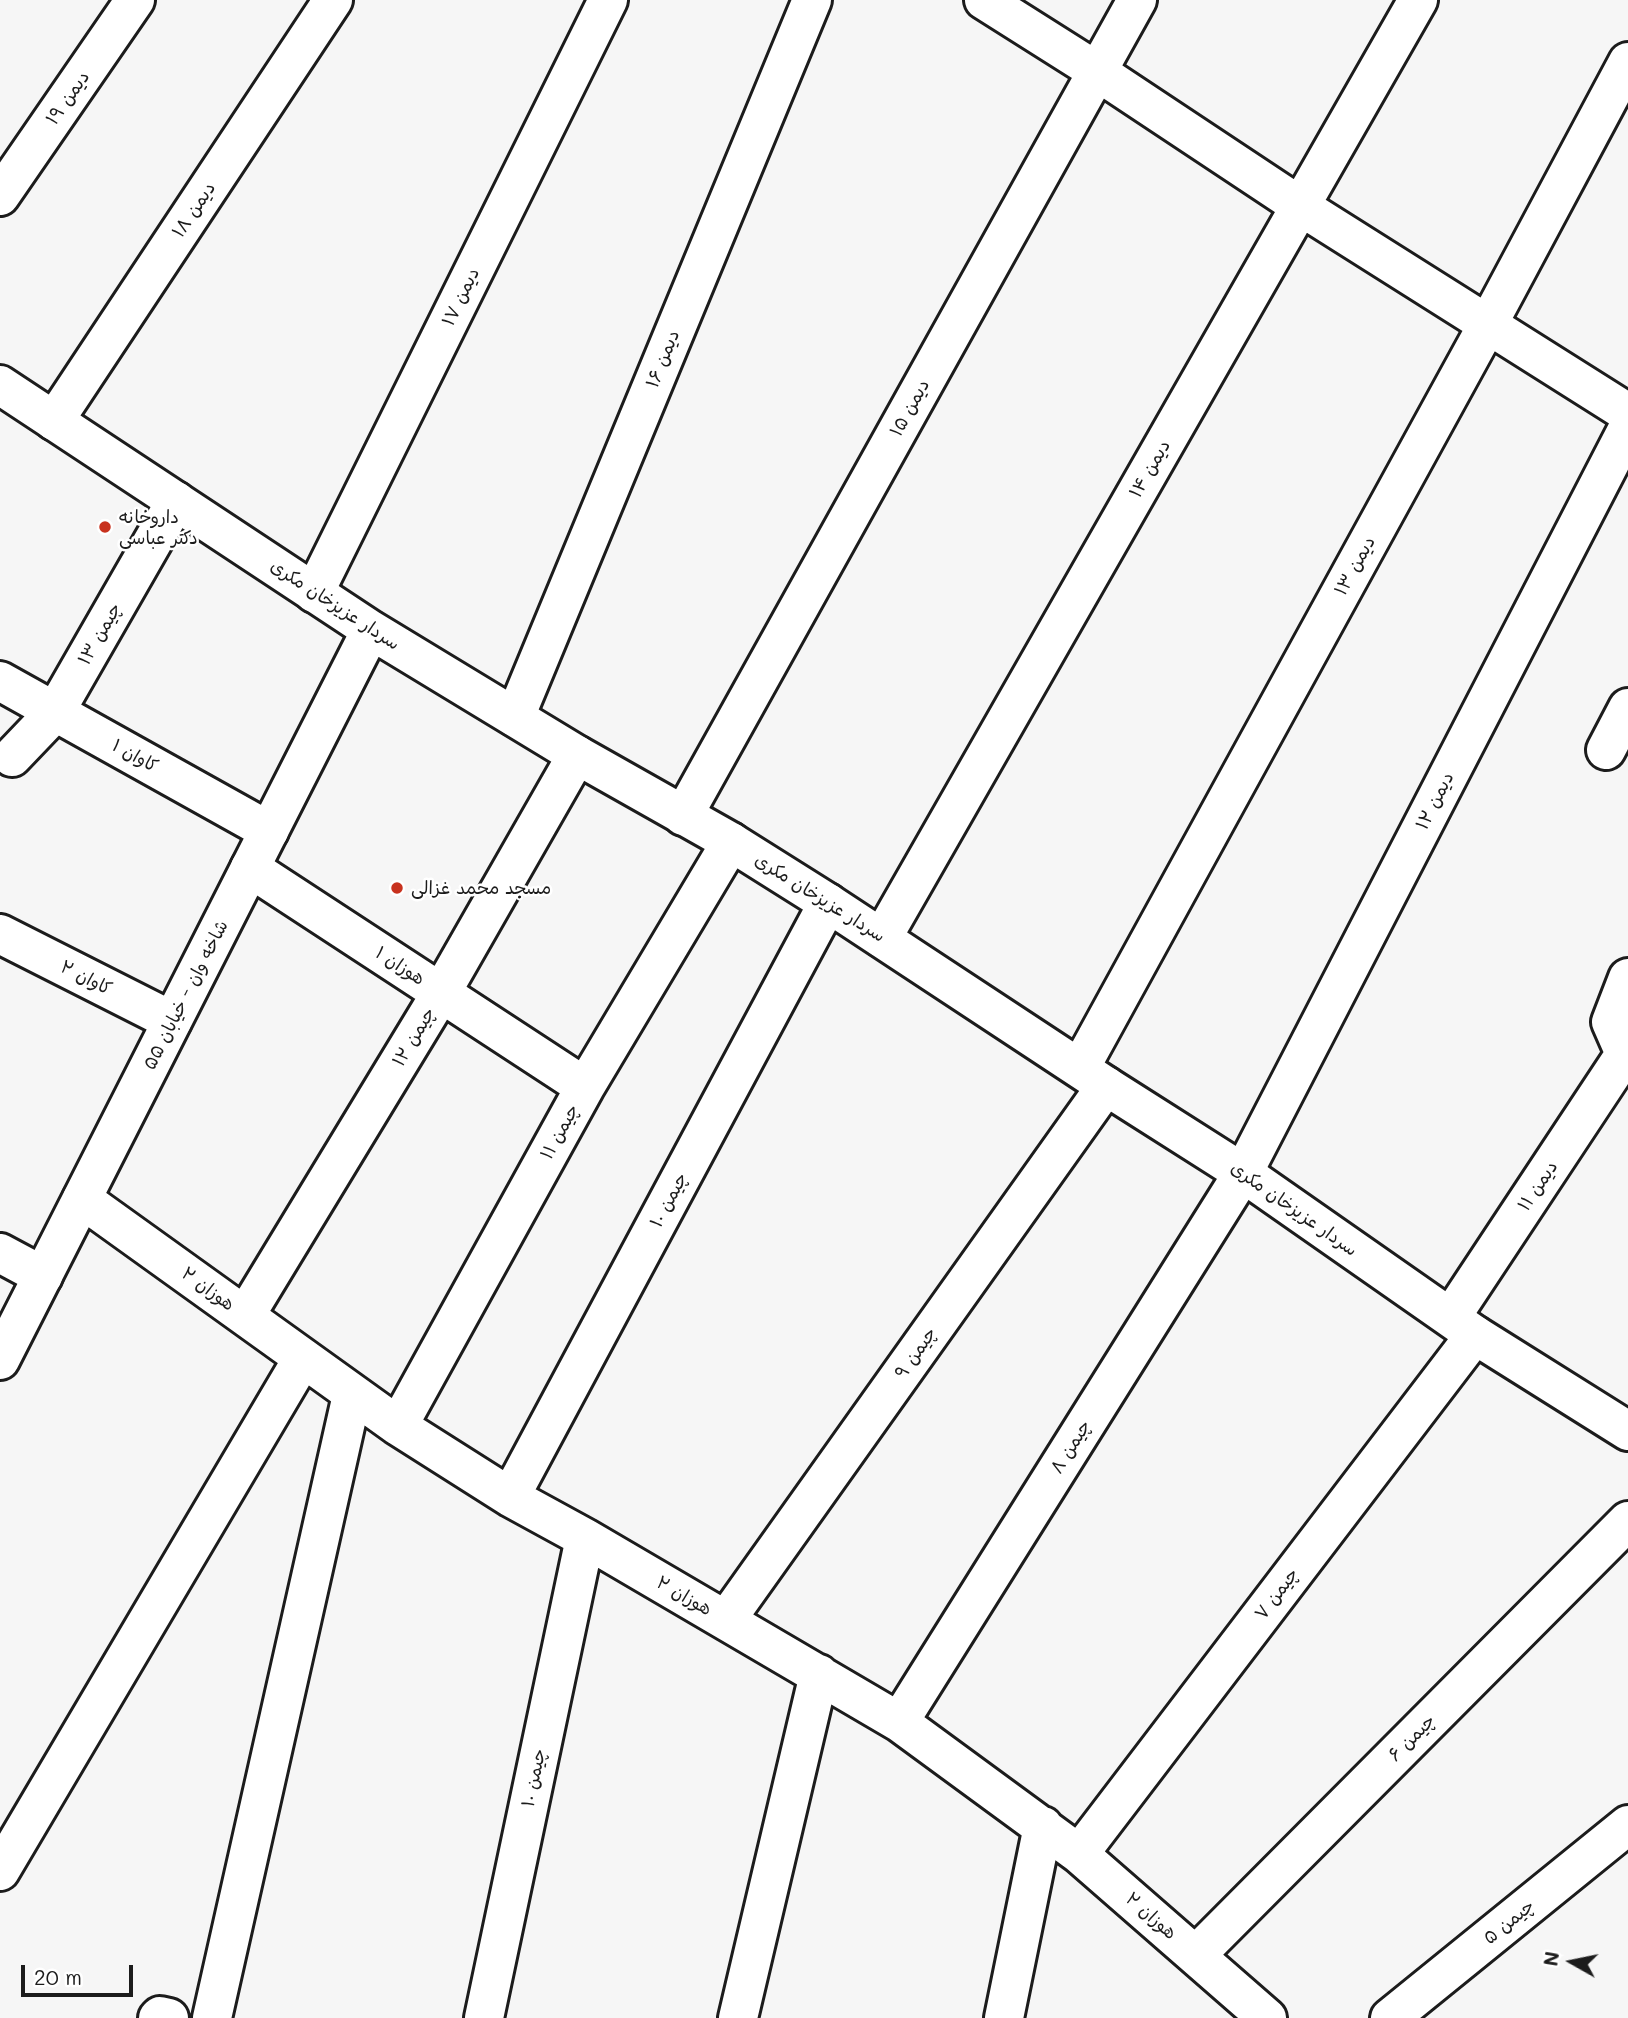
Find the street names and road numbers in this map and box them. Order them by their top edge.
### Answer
street label: دیمن ۱۹ [42,67,94,129]
street label: دیمن ۱۸ [168,178,220,242]
street label: دیمن ۱۷ [438,264,484,330]
street label: دیمن ۱۶ [642,327,684,391]
street label: دیمن ۱۵ [886,376,934,440]
street label: دیمن ۱۴ [1125,436,1175,502]
street label: دیمن ۱۳ [1330,533,1380,599]
street label: سردار عزیزخان مکری [266,555,404,655]
street label: چیمن ۱۳ [74,599,126,669]
street label: کاوان ۱ [108,735,162,777]
street label: دیمن ۱۲ [1411,769,1459,833]
street label: سردار عزیزخان مکری [751,849,889,947]
street label: شاخه وان - خیابان ۵۵ [139,917,233,1073]
street label: هوزان ۱ [371,942,429,990]
street label: کاوان ۲ [57,956,115,1000]
street label: چیمن ۱۲ [388,1003,440,1071]
street label: چیمن ۱۱ [536,1101,584,1163]
street label: سردار عزیزخان مکری [1226,1157,1362,1261]
street label: دیمن ۱۱ [1513,1157,1563,1215]
street label: چیمن ۱۰ [646,1169,692,1231]
street label: هوزان ۲ [177,1263,239,1315]
street label: چیمن ۹ [891,1323,941,1383]
street label: چیمن ۸ [1046,1416,1096,1478]
street label: چیمن ۷ [1251,1564,1303,1624]
street label: هوزان ۲ [652,1572,716,1620]
street label: چیمن ۶ [1384,1710,1440,1766]
street label: چیمن ۱۰ [517,1747,551,1809]
street label: هوزان ۲ [1121,1888,1181,1944]
street label: چیمن ۵ [1479,1895,1539,1949]

